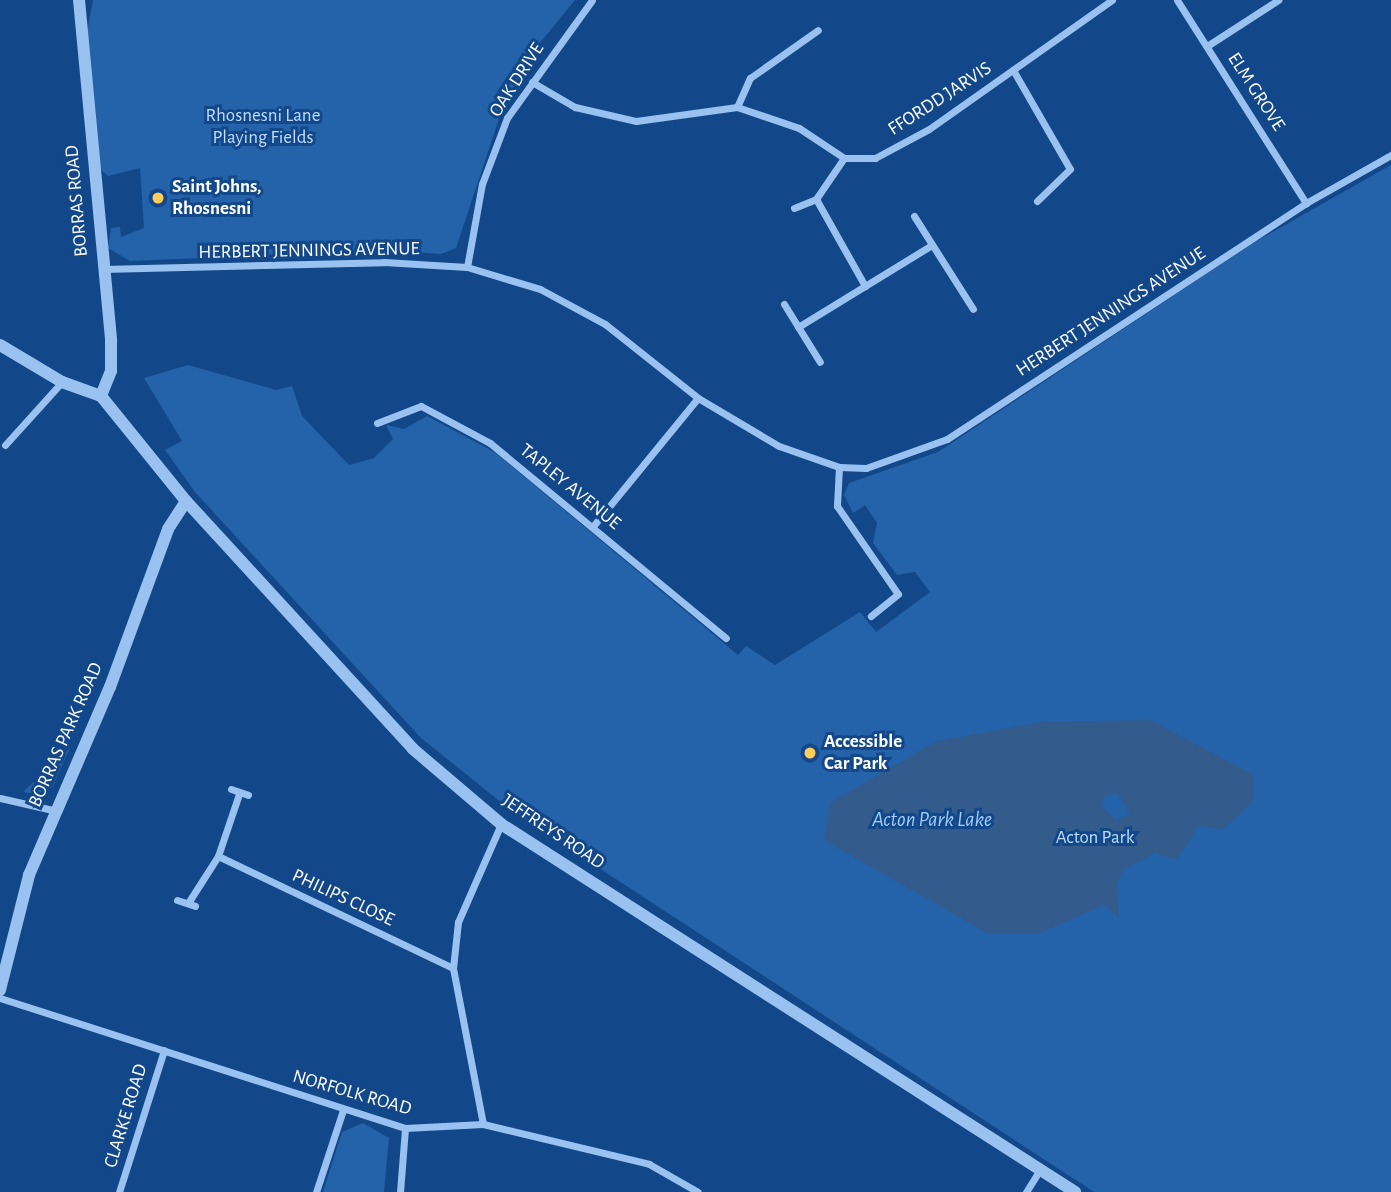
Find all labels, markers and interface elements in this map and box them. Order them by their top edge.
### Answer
street label: OAK DRIVE [485,39,549,121]
street label: ELM GROVE [1222,49,1290,135]
street label: FFORDD JARVIS [884,57,996,141]
park label: Rhosnesni Lane Playing Fields [206,105,320,149]
street label: BORRAS ROAD [61,144,93,258]
place label: Saint Johns, Rhosnesni [172,176,261,220]
marker: Saint Johns, Rhosnesni [150,190,166,206]
street label: HERBERT JENNINGS AVENUE [198,238,420,264]
street label: HERBERT JENNINGS AVENUE [1012,242,1210,382]
street label: TAPLEY AVENUE [515,439,625,535]
street label: BORRAS PARK ROAD [24,659,108,811]
place label: Accessible Car Park [824,731,902,775]
marker: Accessible Car Park [802,745,818,761]
street label: JEFFREYS ROAD [497,789,609,875]
water label: Acton Park Lake [872,807,992,833]
park label: Acton Park [1056,827,1134,849]
street label: PHILIPS CLOSE [288,864,398,932]
street label: CLARKE ROAD [99,1061,153,1171]
street label: NORFOLK ROAD [290,1065,414,1121]

